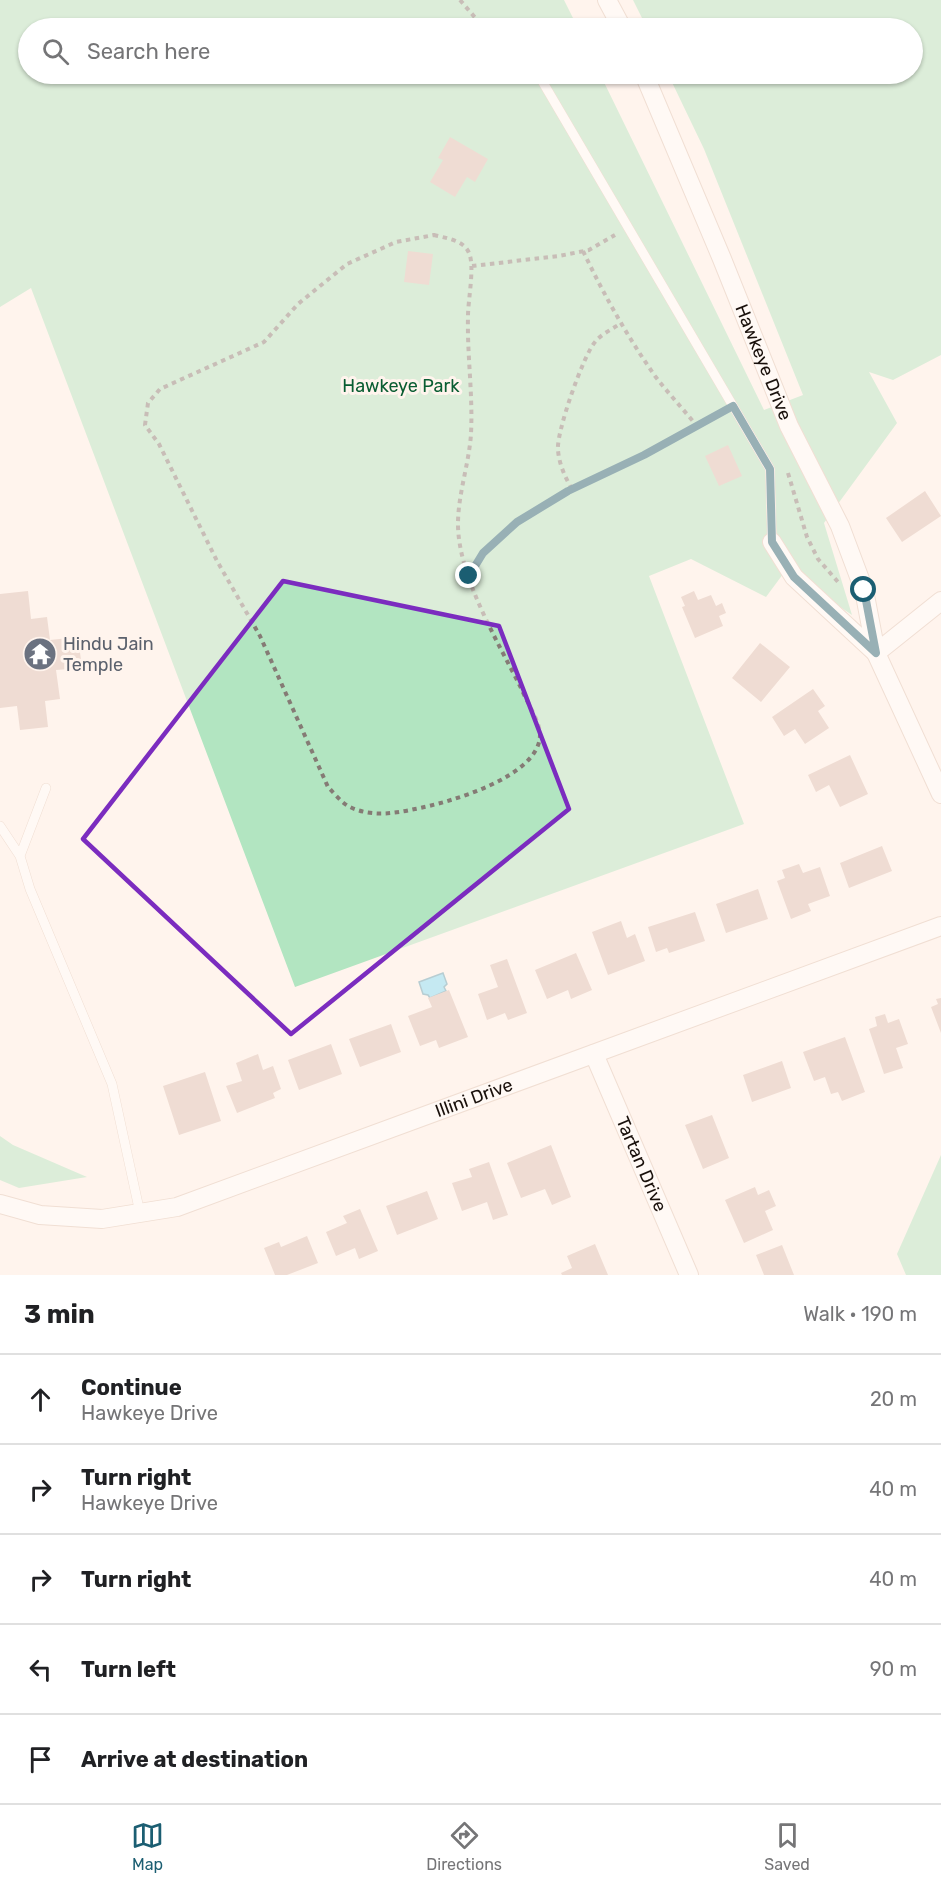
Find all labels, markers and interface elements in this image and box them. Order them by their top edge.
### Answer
search box [18,18,923,84]
icon: search [39,35,72,68]
text: Search here [87,38,210,65]
street label: Hawkeye Drive [730,301,797,424]
park label: Hawkeye Park [342,375,460,397]
route end [455,562,481,588]
route start [850,576,876,602]
place label: Hindu Jain Temple [63,633,154,676]
temple icon: Hindu Jain Temple [22,636,58,672]
street label: Illini Drive [432,1073,516,1122]
street label: Tartan Drive [611,1113,671,1215]
text: 3 min [24,1299,95,1330]
text: Walk · 190 m [803,1302,917,1326]
text: Continue [81,1374,182,1401]
icon: ahead [24,1383,57,1416]
text: 20 m [870,1387,917,1411]
text: Hawkeye Drive [81,1401,218,1425]
text: Turn right [81,1464,191,1491]
icon: right [24,1473,57,1506]
text: 40 m [869,1477,917,1501]
text: Hawkeye Drive [81,1491,218,1515]
icon: right [24,1563,57,1596]
text: Turn right [81,1566,191,1593]
text: 40 m [869,1567,917,1591]
icon: left [24,1653,57,1686]
text: Turn left [81,1656,176,1683]
text: 90 m [870,1657,917,1681]
icon: arrive [24,1743,57,1776]
text: Arrive at destination [81,1746,308,1773]
tab: Map [131,1819,164,1874]
tab: Directions [426,1819,502,1874]
tab: Saved [764,1819,810,1874]

